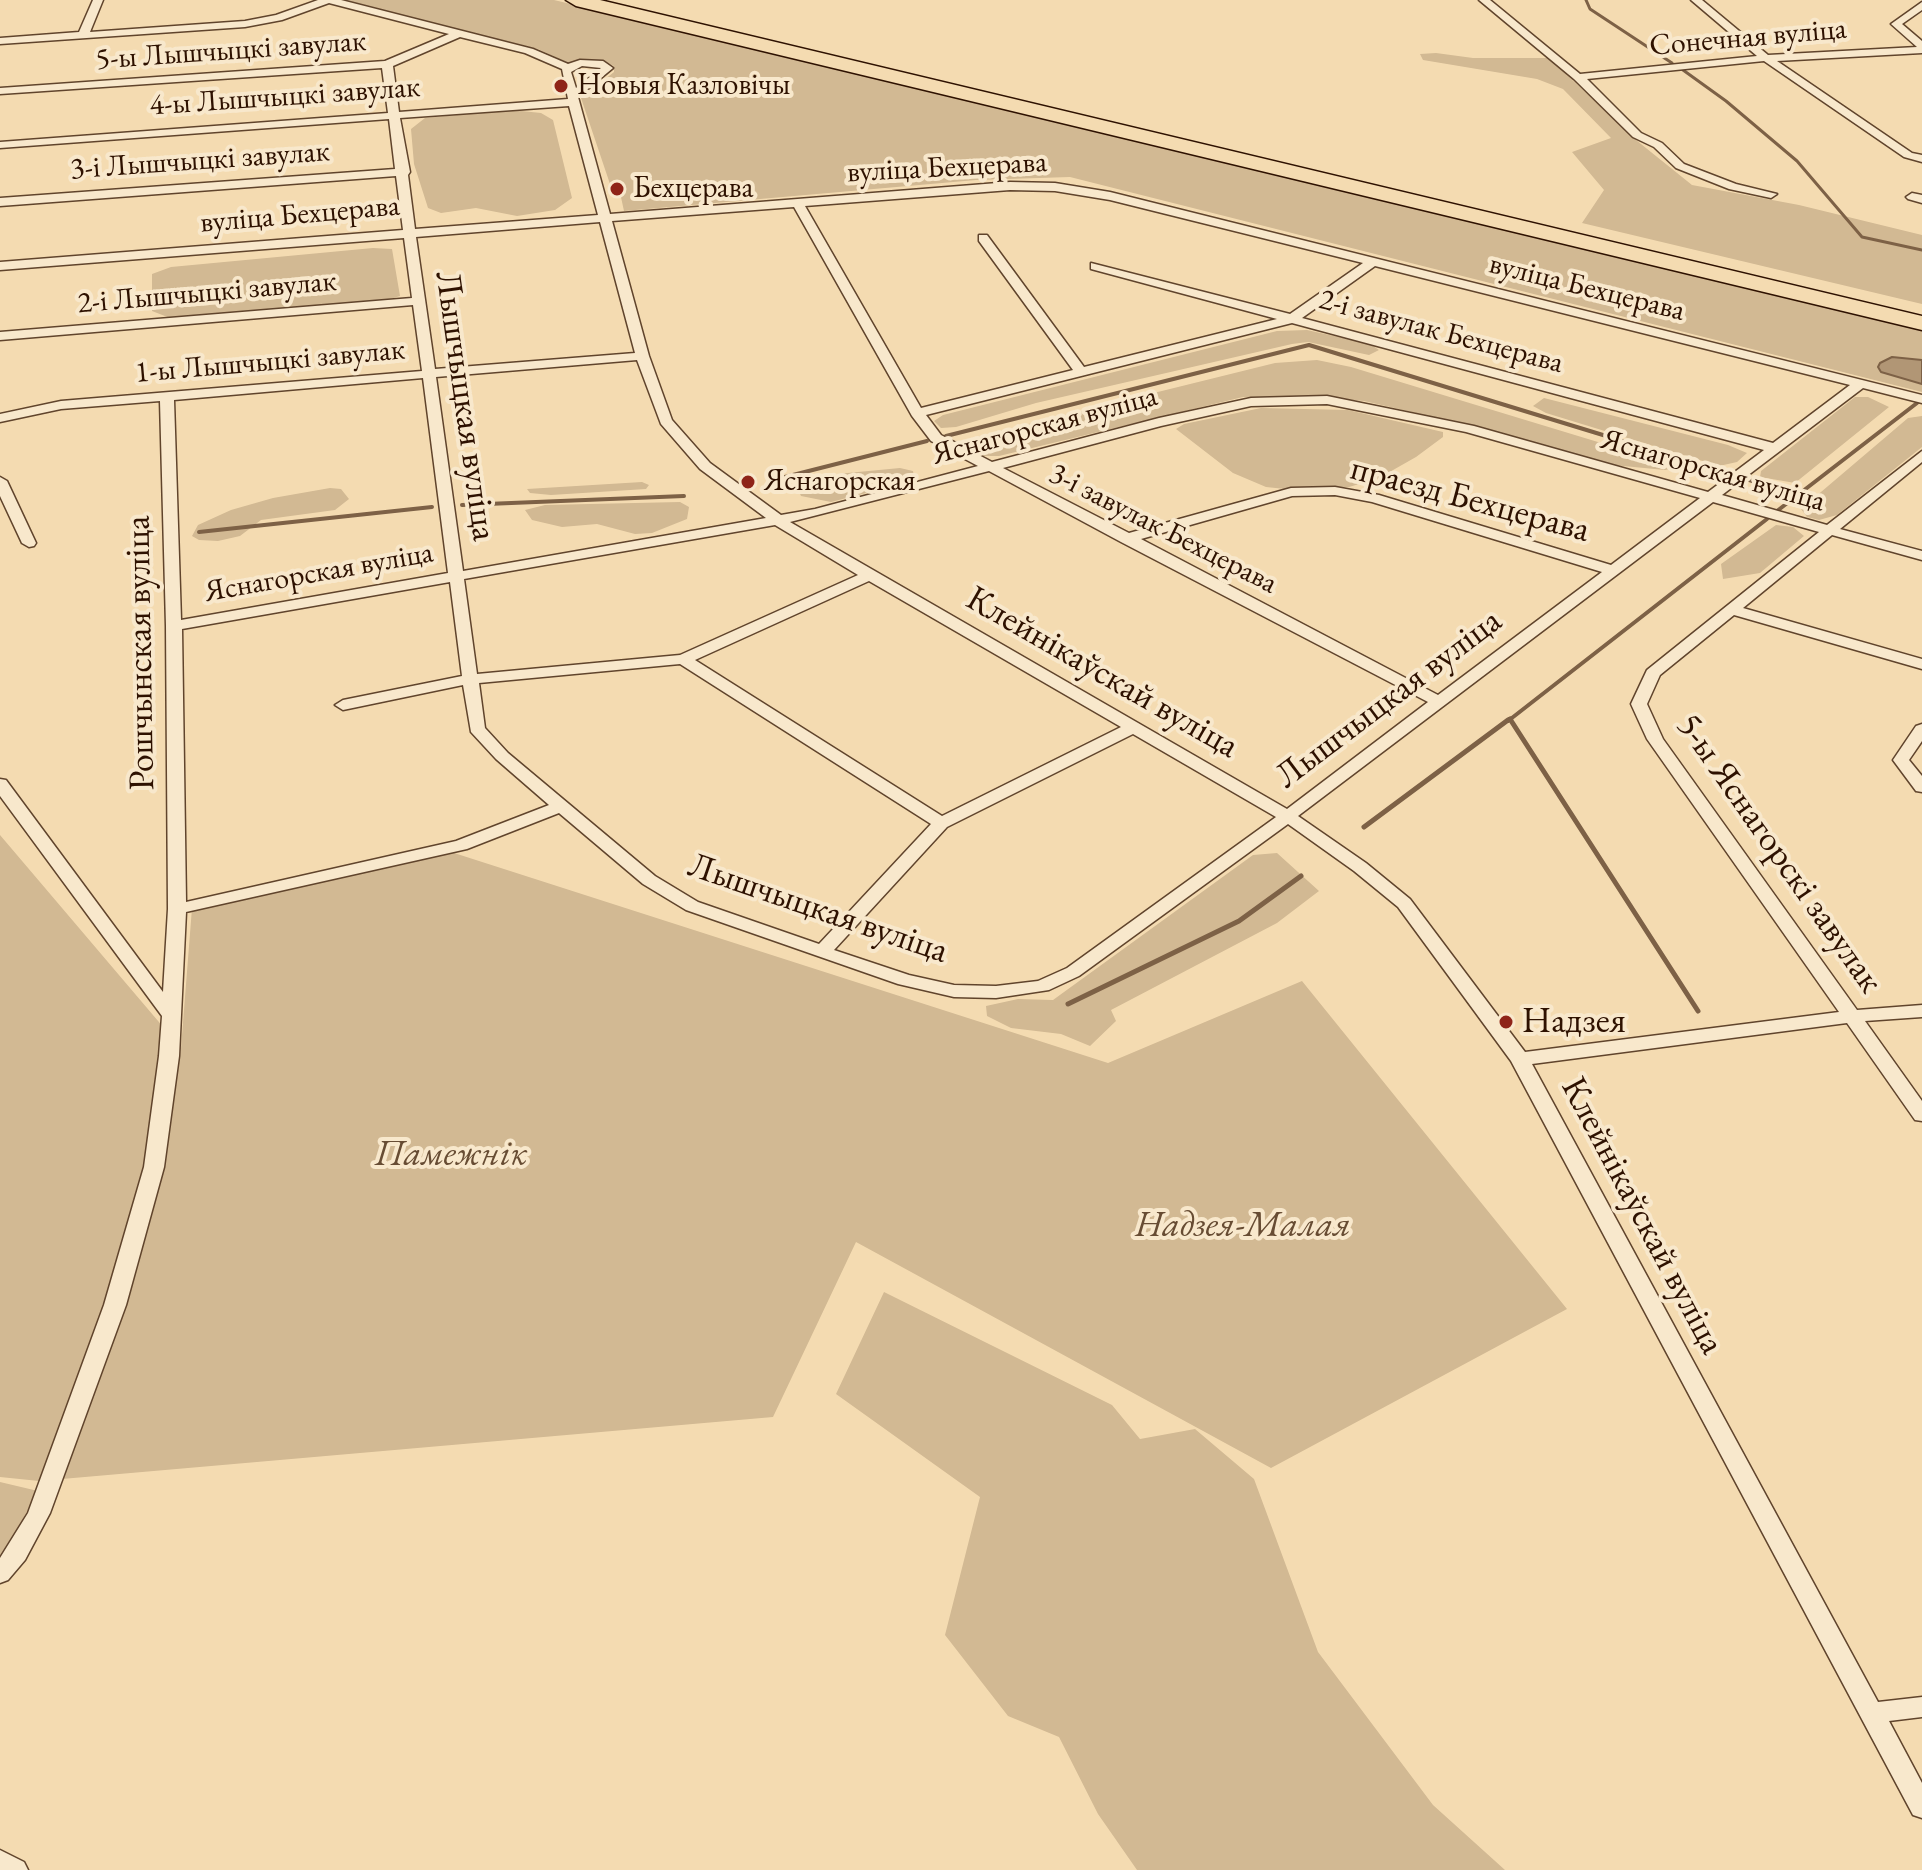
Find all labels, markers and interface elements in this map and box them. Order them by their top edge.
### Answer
street label: Сонечная вуліца [1648,11,1848,65]
street label: 5-ы Лышчыцкі завулак [95,24,367,78]
place label: Новыя Казловічы [577,68,790,104]
street label: 4-ы Лышчыцкі завулак [149,70,421,124]
marker: Новыя Казловічы [552,77,570,95]
street label: 3-і Лышчыцкі завулак [69,134,331,188]
street label: вуліца Бехцерава [846,145,1048,191]
place label: Бехцерава [633,171,754,207]
marker: Бехцерава [608,180,626,198]
street label: вуліца Бехцерава [199,188,401,242]
street label: вуліца Бехцерава [1485,246,1689,330]
street label: 2-і Лышчыцкі завулак [76,264,338,322]
street label: Лышчыцкая вуліца [425,268,505,544]
street label: 2-і завулак Бехцерава [1315,282,1567,382]
street label: 1-ы Лышчыцкі завулак [133,332,407,392]
street label: Яснагорская вуліца [929,379,1161,473]
street label: Яснагорская вуліца [1597,422,1829,520]
street label: праезд Бехцерава [1346,447,1594,553]
street label: 3-і завулак Бехцерава [1043,456,1283,602]
place label: Яснагорская [764,464,916,500]
marker: Яснагорская [739,473,757,491]
street label: Рошчынская вуліца [117,515,165,791]
street label: Яснагорская вуліца [202,535,436,611]
street label: Клейнікаўскай вуліца [958,577,1246,769]
street label: Лышчыцкая вуліца [1267,600,1511,798]
street label: 5-ы Яснагорскі завулак [1666,706,1892,1002]
street label: Лышчыцкая вуліца [682,844,954,974]
place label: Надзея [1522,1000,1626,1044]
marker: Надзея [1497,1013,1515,1031]
street label: Клейнікаўскай вуліца [1551,1070,1733,1362]
park label: Памежнік [375,1133,527,1177]
park label: Надзея-Малая [1135,1204,1351,1248]

